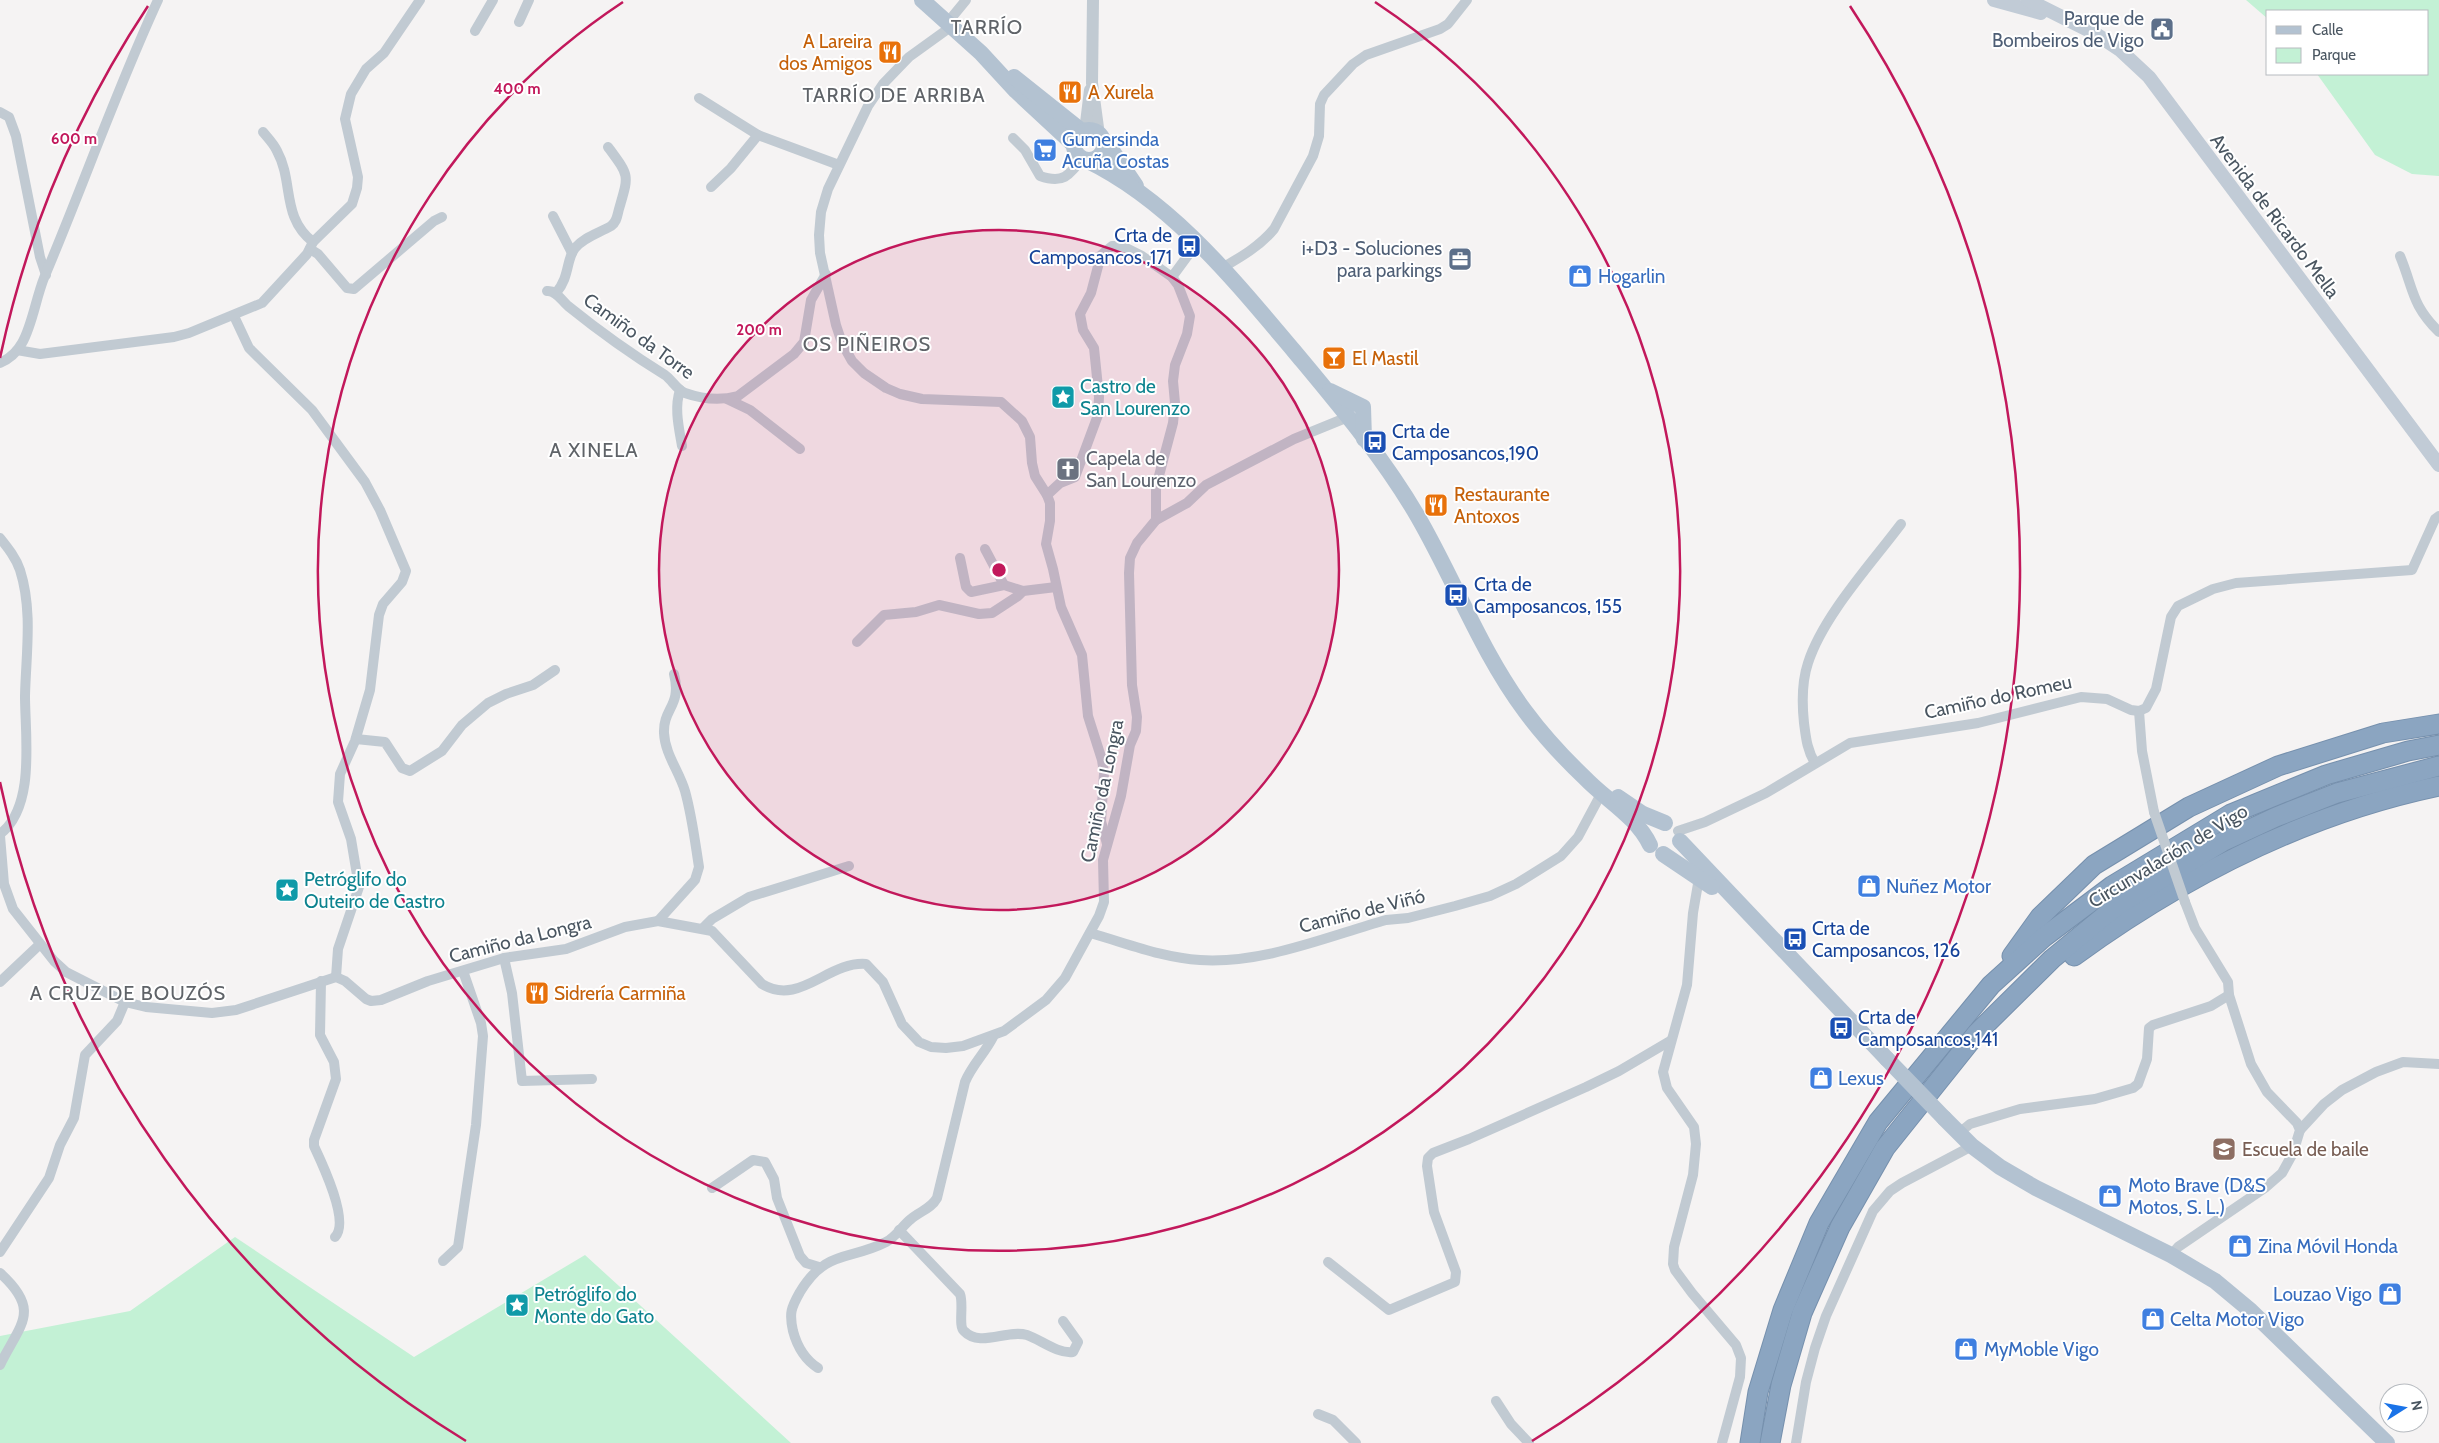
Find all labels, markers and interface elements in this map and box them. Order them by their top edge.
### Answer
place label: Parque de Bombeiros de Vigo [1992,7,2144,52]
legend [2266,10,2429,75]
district label: TARRÍO [951,15,1023,39]
public building icon: Parque de Bombeiros de Vigo [2149,16,2175,42]
text: Calle [2312,21,2343,39]
place label: A Lareira dos Amigos [779,30,872,75]
restaurant icon: A Lareira dos Amigos [877,39,903,65]
text: Parque [2312,46,2356,64]
restaurant icon: A Xurela [1057,79,1083,105]
text: 400 m [494,80,540,98]
place label: A Xurela [1088,81,1154,104]
district label: TARRÍO DE ARRIBA [803,83,985,107]
place label: Gumersinda Acuña Costas [1062,128,1169,173]
street label: Avenida de Ricardo Mella [2206,129,2344,303]
text: 600 m [51,130,97,148]
supermarket icon: Gumersinda Acuña Costas [1032,137,1058,163]
place label: Crta de Camposancos ,171 [1029,224,1172,269]
bus stop icon: Crta de Camposancos ,171 [1176,233,1202,259]
place label: i+D3 - Soluciones para parkings [1302,237,1442,282]
office icon: i+D3 - Soluciones para parkings [1447,246,1473,272]
shop icon: Hogarlin [1567,263,1593,289]
place label: Hogarlin [1598,265,1665,288]
street label: Camiño da Torre [579,288,699,384]
text: 200 m [736,321,782,339]
district label: OS PIÑEIROS [803,332,931,356]
bar icon: El Mastil [1321,345,1347,371]
place label: El Mastil [1352,347,1419,370]
place label: Castro de San Lourenzo [1080,375,1190,420]
place icon: Castro de San Lourenzo [1050,384,1076,410]
place label: Crta de Camposancos,190 [1392,420,1539,465]
bus stop icon: Crta de Camposancos,190 [1362,429,1388,455]
district label: A XINELA [549,438,639,462]
place label: Capela de San Lourenzo [1086,447,1196,492]
church icon: Capela de San Lourenzo [1055,456,1081,482]
place label: Restaurante Antoxos [1454,483,1550,528]
restaurant icon: Restaurante Antoxos [1423,492,1449,518]
centre of rings [990,561,1008,579]
place label: Crta de Camposancos, 155 [1474,573,1622,618]
bus stop icon: Crta de Camposancos, 155 [1443,582,1469,608]
street label: Camiño do Romeu [1922,670,2074,724]
street label: Camiño da Longra [1076,717,1128,865]
street label: Circunvalación de Vigo [2084,799,2252,913]
place label: Petróglifo do Outeiro de Castro [304,868,445,913]
shop icon: Nuñez Motor [1856,873,1882,899]
place label: Nuñez Motor [1886,875,1991,898]
place icon: Petróglifo do Outeiro de Castro [274,877,300,903]
street label: Camiño de Viñó [1297,884,1427,938]
street label: Camiño da Longra [447,910,593,968]
place label: Crta de Camposancos, 126 [1812,917,1960,962]
bus stop icon: Crta de Camposancos, 126 [1782,926,1808,952]
restaurant icon: Sidrería Carmiña [524,980,550,1006]
district label: A CRUZ DE BOUZÓS [30,981,226,1005]
place label: Sidrería Carmiña [554,982,686,1005]
place label: Crta de Camposancos,141 [1858,1006,1998,1051]
bus stop icon: Crta de Camposancos,141 [1828,1015,1854,1041]
shop icon: Lexus [1808,1065,1834,1091]
place label: Lexus [1838,1067,1884,1090]
school or university icon: Escuela de baile [2211,1136,2237,1162]
place label: Escuela de baile [2242,1138,2369,1161]
place label: Moto Brave (D&S Motos, S. L.) [2128,1174,2266,1219]
shop icon: Moto Brave (D&S Motos, S. L.) [2097,1183,2123,1209]
shop icon: Zina Móvil Honda [2227,1233,2253,1259]
place label: Zina Móvil Honda [2258,1235,2398,1258]
shop icon: Louzao Vigo [2377,1281,2403,1307]
place label: Petróglifo do Monte do Gato [534,1283,654,1328]
place label: Louzao Vigo [2273,1283,2372,1306]
place icon: Petróglifo do Monte do Gato [504,1292,530,1318]
shop icon: Celta Motor Vigo [2140,1306,2166,1332]
place label: Celta Motor Vigo [2170,1308,2304,1331]
shop icon: MyMoble Vigo [1953,1336,1979,1362]
place label: MyMoble Vigo [1984,1338,2099,1361]
north arrow [2379,1383,2429,1433]
text: N [2407,1399,2427,1412]

